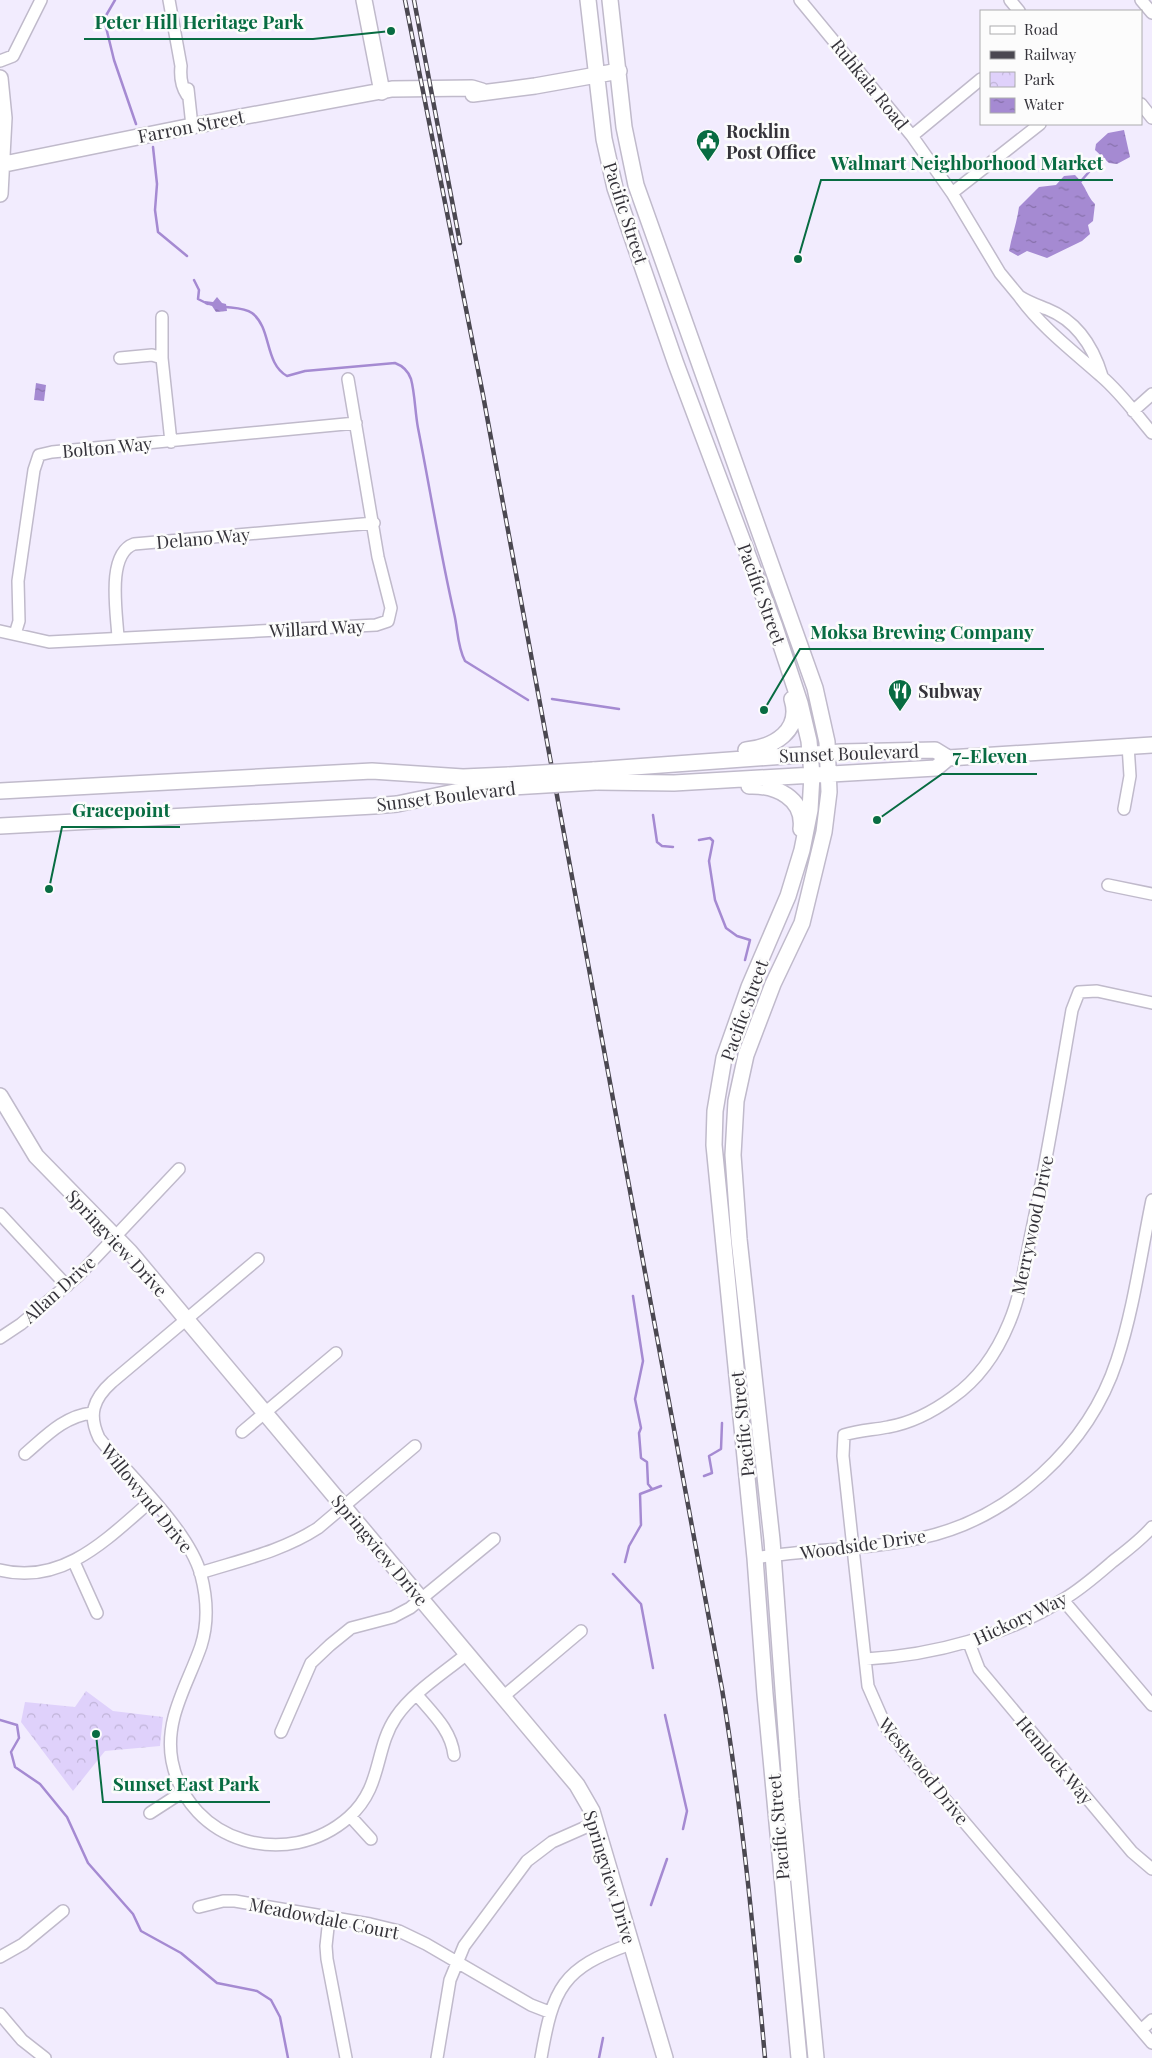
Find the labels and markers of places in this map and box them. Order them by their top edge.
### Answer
callout: Peter Hill Heritage Park [84,5,313,39]
place label: Rocklin Post Office [726,119,816,164]
public building icon: Rocklin Post Office [695,128,721,162]
callout: Walmart Neighborhood Market [821,146,1113,180]
callout: Moksa Brewing Company [800,615,1044,649]
restaurant icon: Subway [887,678,913,712]
place label: Subway [918,679,983,703]
callout: 7-Eleven [942,740,1037,774]
callout: Gracepoint [62,793,180,827]
callout: Sunset East Park [103,1768,270,1802]

